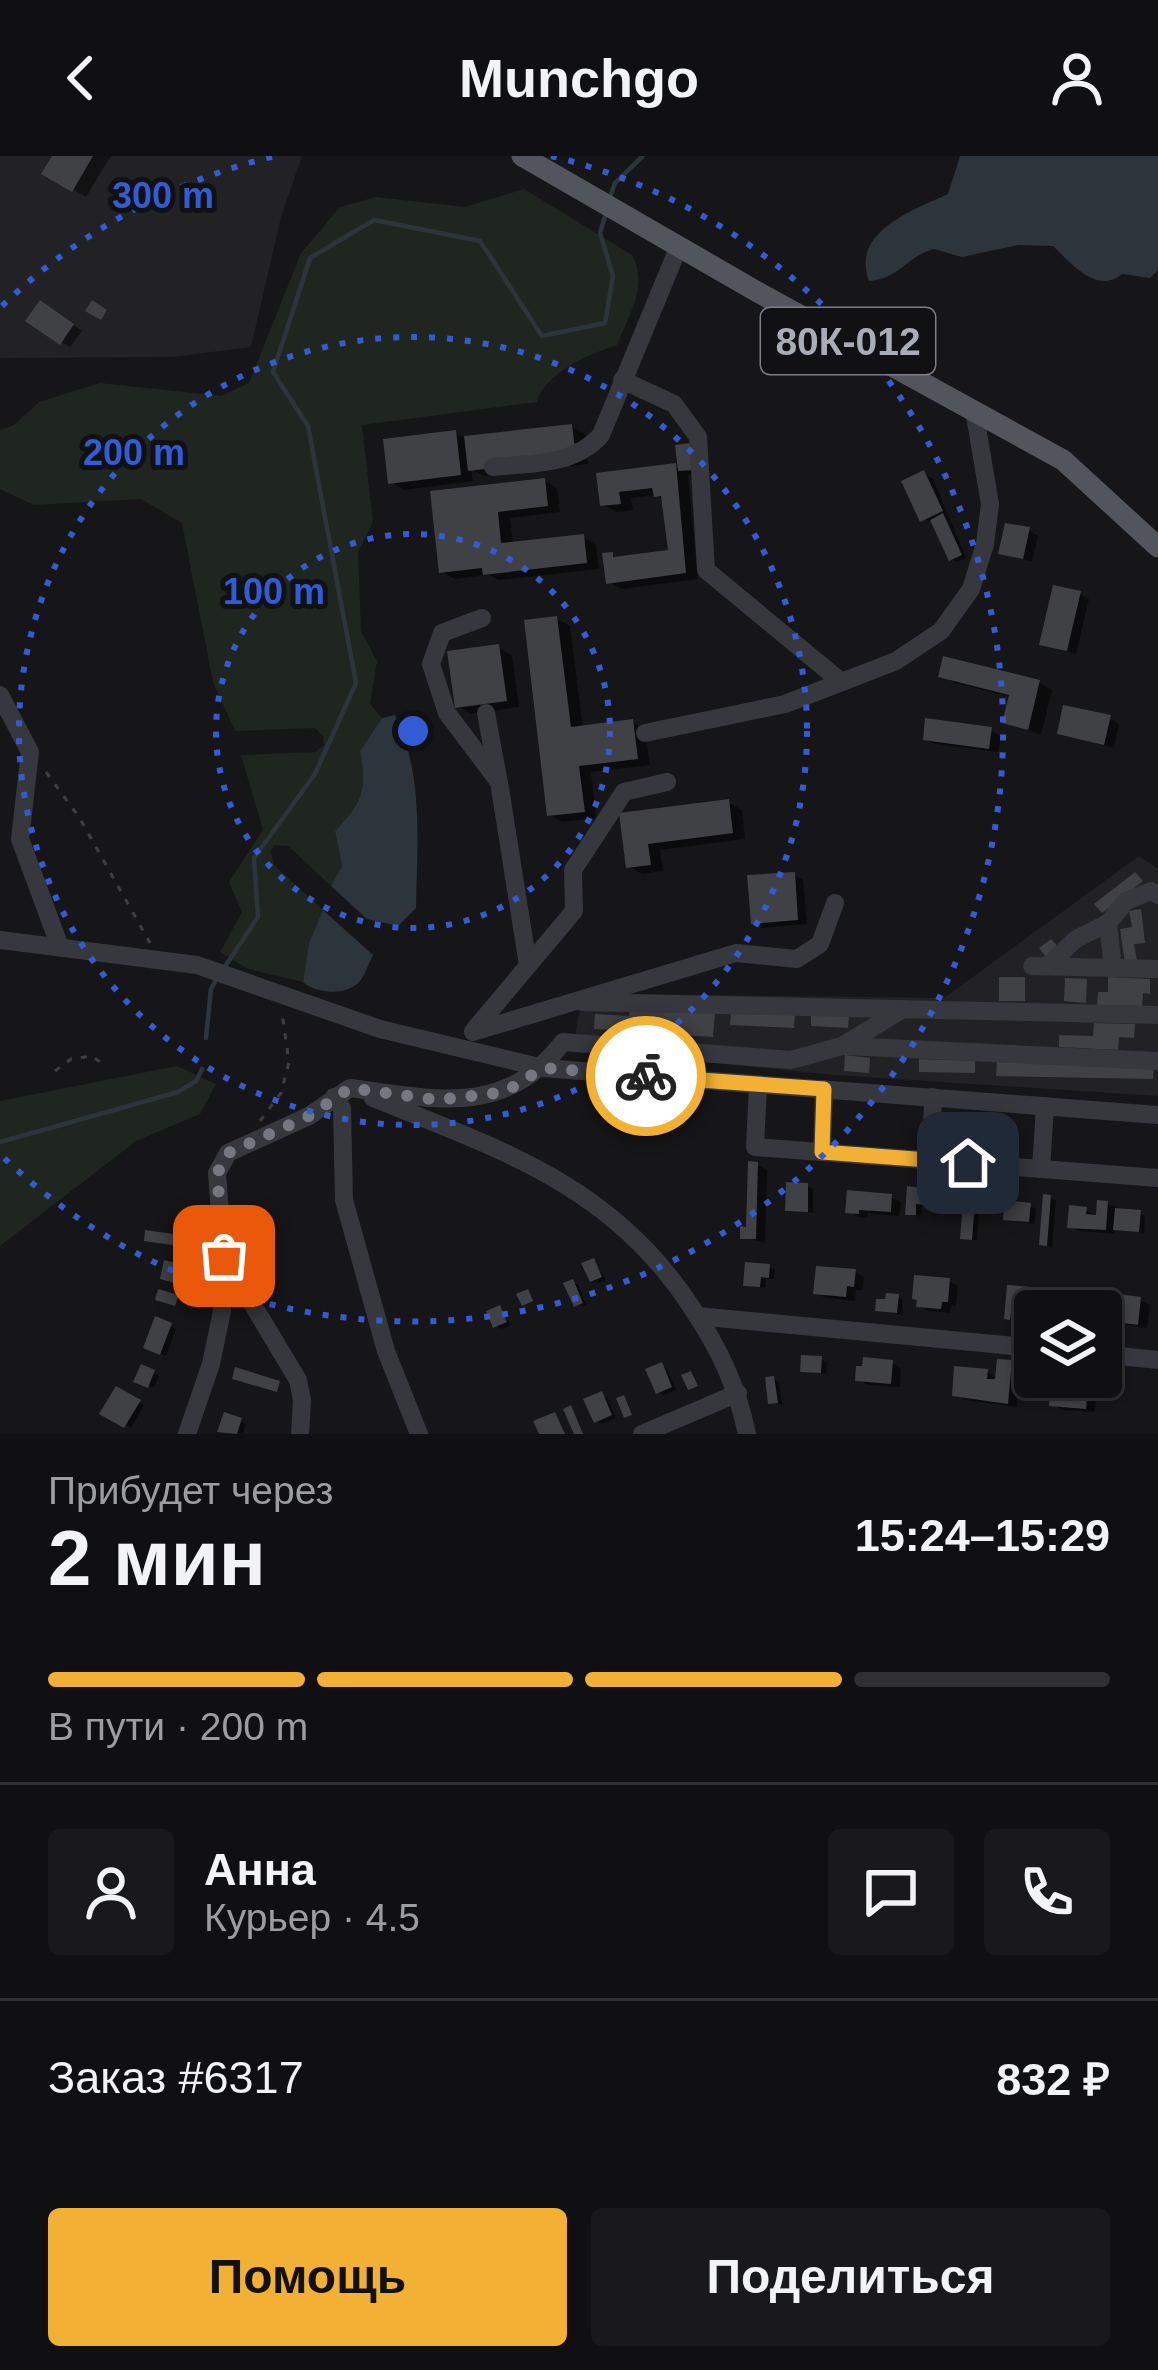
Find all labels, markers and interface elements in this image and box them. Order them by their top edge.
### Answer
icon: back [48,45,114,111]
icon: person [1044,45,1110,111]
text: Munchgo [459,48,699,108]
text: 300 m [112,175,214,216]
road number: 80К-012 [761,308,935,374]
text: 200 m [83,432,185,473]
text: 100 m [223,571,325,612]
centre of rings [392,710,434,752]
courier [586,1016,706,1136]
icon: bike [613,1043,679,1109]
pin [917,1112,1019,1214]
icon: home [935,1130,1001,1196]
pin [173,1205,275,1307]
icon: bag [191,1223,257,1289]
map controls [1014,1290,1122,1398]
button: layers [1014,1290,1122,1398]
text: Прибудет через [48,1469,333,1512]
text: 15:24–15:29 [855,1510,1110,1561]
text: 2 мин [48,1514,266,1602]
text: В пути · 200 m [48,1705,308,1748]
button: person [48,1829,174,1955]
button: chat [828,1829,954,1955]
button: phone [984,1829,1110,1955]
text: Анна [204,1844,316,1895]
text: Курьер · 4.5 [204,1896,420,1939]
text: Заказ #6317 [48,2052,304,2103]
text: 832 ₽ [996,2054,1110,2105]
button: Помощь [48,2208,567,2346]
button: Поделиться [591,2208,1110,2346]

